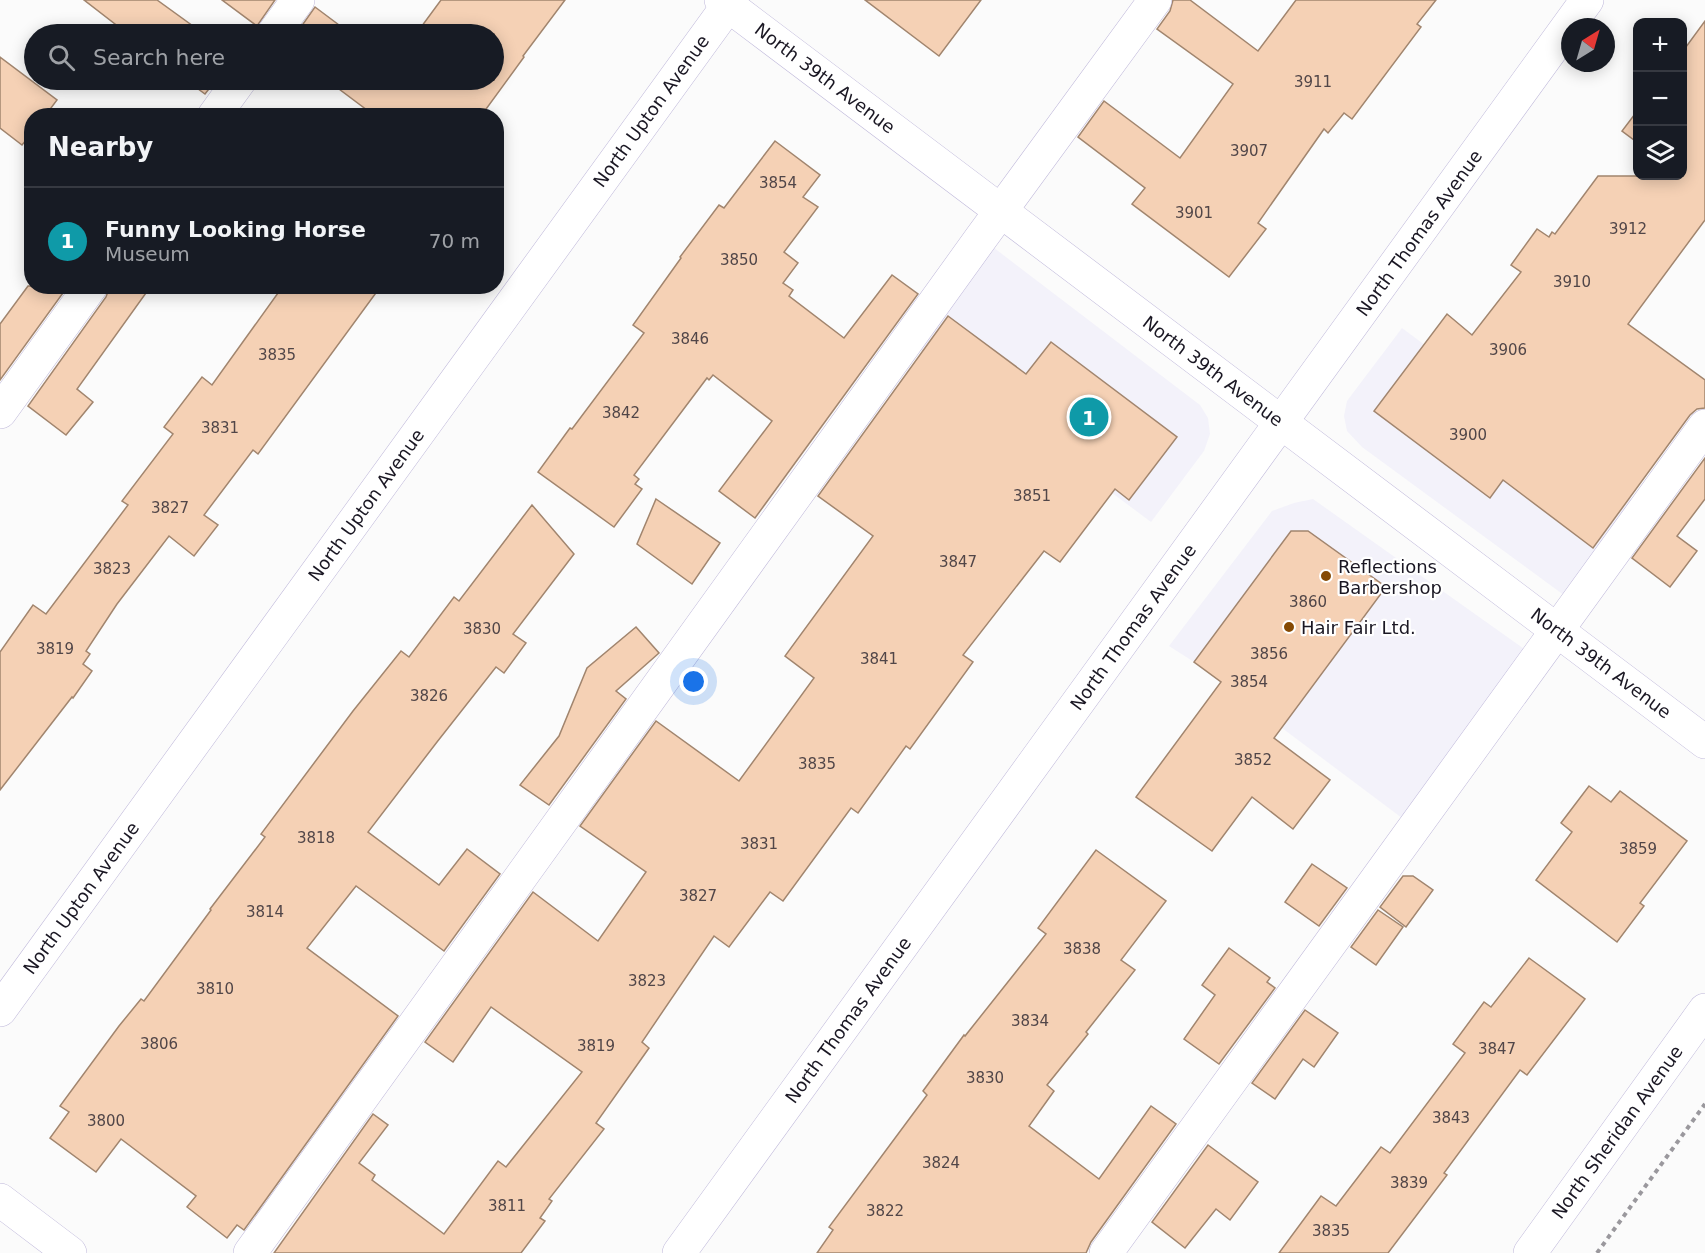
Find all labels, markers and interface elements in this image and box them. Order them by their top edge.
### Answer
street label: North 39th Avenue [751,18,899,138]
north arrow [1561,18,1615,72]
map controls [1633,18,1687,180]
button: + [1633,18,1687,72]
search box [24,24,504,90]
street label: North Upton Avenue [589,31,713,191]
icon: search [45,41,78,74]
text: Search here [93,45,225,70]
button: − [1633,72,1687,126]
house number: 3911 [1294,73,1332,91]
button: layers [1633,126,1687,180]
text: Nearby [48,132,153,162]
house number: 3907 [1230,142,1268,160]
street label: North Thomas Avenue [1352,146,1486,320]
house number: 3854 [759,174,797,192]
house number: 3901 [1175,204,1213,222]
text: Funny Looking Horse [105,217,366,242]
house number: 3912 [1609,220,1647,238]
text: 1 [61,229,74,253]
text: 70 m [429,229,480,253]
text: Museum [105,242,190,266]
house number: 3850 [720,251,758,269]
house number: 3910 [1553,273,1591,291]
street label: North 39th Avenue [1139,311,1287,431]
house number: 3846 [671,330,709,348]
house number: 3906 [1489,341,1527,359]
house number: 3835 [258,346,296,364]
pin: 1 [1070,394,1108,440]
house number: 3842 [602,404,640,422]
house number: 3831 [201,419,239,437]
street label: North Upton Avenue [304,425,428,585]
house number: 3900 [1449,426,1487,444]
house number: 3851 [1013,487,1051,505]
house number: 3827 [151,499,189,517]
street label: North Thomas Avenue [1066,540,1200,714]
house number: 3847 [939,553,977,571]
place label: Reflections Barbershop [1338,556,1442,598]
house number: 3823 [93,560,131,578]
marker: Reflections Barbershop [1319,569,1333,583]
house number: 3860 [1289,593,1327,611]
street label: North 39th Avenue [1527,603,1675,723]
place label: Hair Fair Ltd. [1301,617,1416,638]
house number: 3830 [463,620,501,638]
marker: Hair Fair Ltd. [1282,620,1296,634]
house number: 3819 [36,640,74,658]
house number: 3856 [1250,645,1288,663]
house number: 3841 [860,650,898,668]
your location [679,667,708,696]
house number: 3854 [1230,673,1268,691]
house number: 3826 [410,687,448,705]
house number: 3852 [1234,751,1272,769]
house number: 3835 [798,755,836,773]
street label: North Upton Avenue [19,818,143,978]
house number: 3818 [297,829,335,847]
house number: 3831 [740,835,778,853]
house number: 3859 [1619,840,1657,858]
house number: 3827 [679,887,717,905]
house number: 3814 [246,903,284,921]
street label: North Thomas Avenue [781,933,915,1107]
house number: 3838 [1063,940,1101,958]
house number: 3823 [628,972,666,990]
house number: 3810 [196,980,234,998]
house number: 3834 [1011,1012,1049,1030]
house number: 3806 [140,1035,178,1053]
house number: 3819 [577,1037,615,1055]
house number: 3847 [1478,1040,1516,1058]
street label: North Sheridan Avenue [1547,1041,1687,1223]
house number: 3830 [966,1069,1004,1087]
house number: 3843 [1432,1109,1470,1127]
house number: 3800 [87,1112,125,1130]
house number: 3824 [922,1154,960,1172]
house number: 3839 [1390,1174,1428,1192]
house number: 3811 [488,1197,526,1215]
house number: 3822 [866,1202,904,1220]
house number: 3835 [1312,1222,1350,1240]

